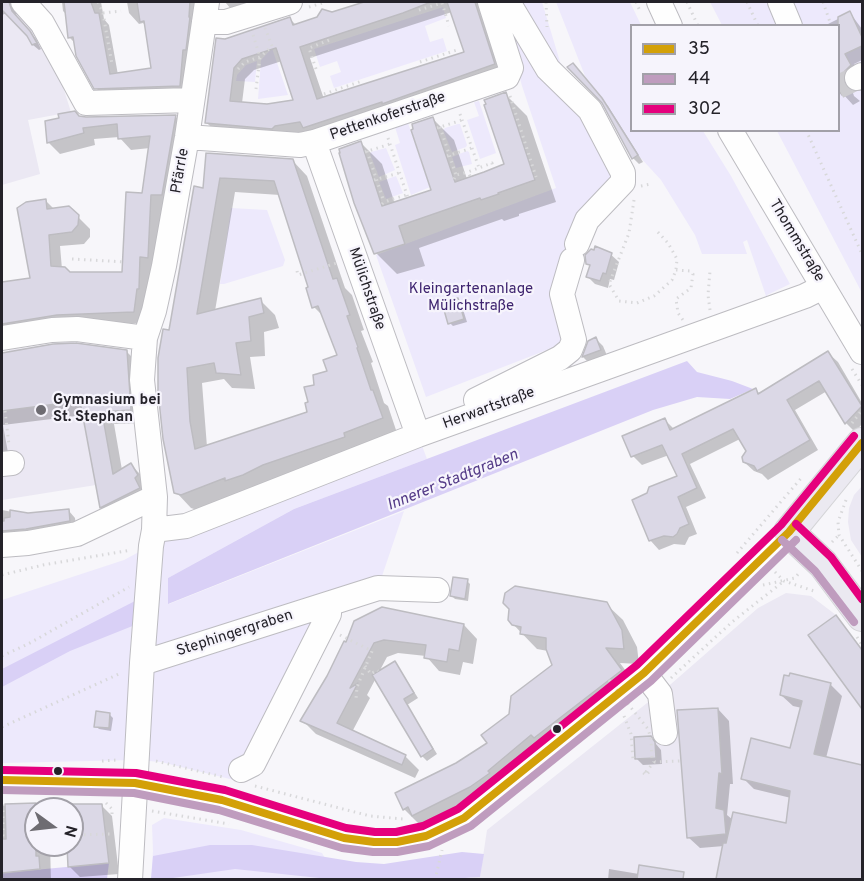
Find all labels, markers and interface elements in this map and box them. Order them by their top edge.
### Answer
legend [630,24,840,132]
text: 35 [688,38,710,61]
text: 44 [688,68,710,91]
street label: Pettenkoferstraße [328,89,448,145]
text: 302 [688,98,721,121]
street label: Pfärrle [168,147,194,195]
street label: Thommstraße [764,196,828,286]
street label: Mülichstraße [344,245,388,333]
park label: Kleingartenanlage Mülichstraße [409,281,533,316]
street label: Herwartstraße [441,384,537,434]
place label: Gymnasium bei St. Stephan [53,392,161,427]
marker: Gymnasium bei St. Stephan [34,403,48,417]
water label: Innerer Stadtgraben [385,446,521,516]
street label: Stephingergraben [175,607,295,661]
unlabelled marker [551,723,563,735]
unlabelled marker [52,765,64,777]
north arrow [24,797,84,857]
text: N [58,823,81,839]

